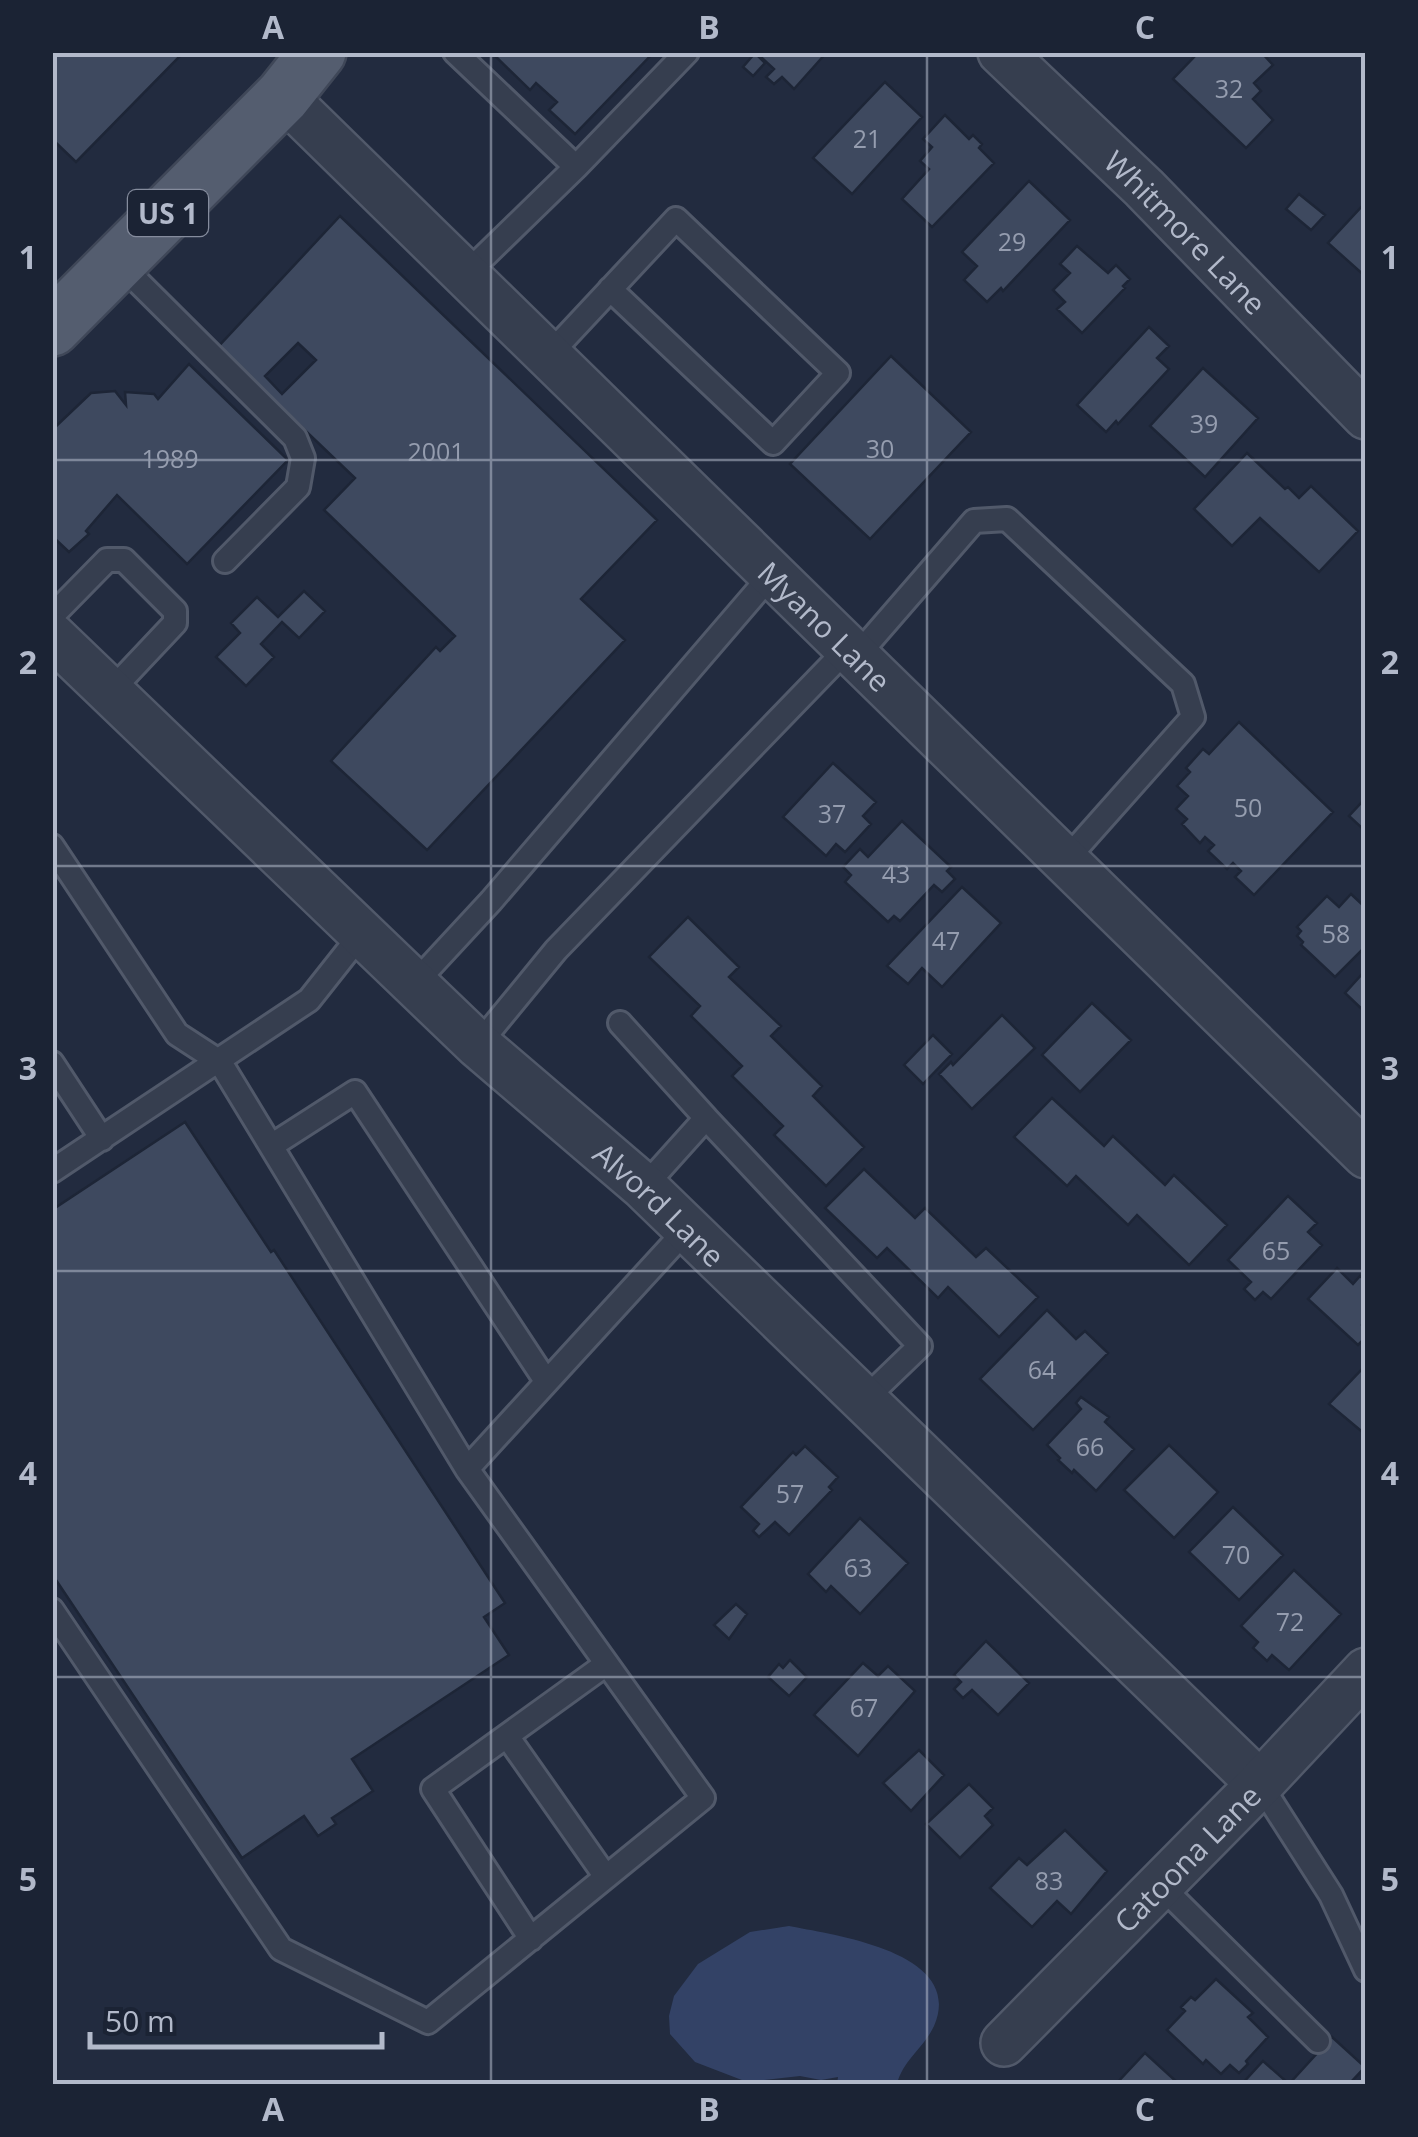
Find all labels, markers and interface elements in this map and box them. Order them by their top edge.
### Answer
text: A [262,5,285,48]
text: B [698,5,720,48]
text: C [1135,5,1155,48]
house number: 32 [1215,71,1243,105]
house number: 21 [853,121,881,155]
street label: Whitmore Lane [1096,141,1276,323]
road number: US 1 [128,190,208,236]
house number: 29 [998,224,1026,258]
text: 1 [19,235,37,278]
text: 1 [1381,235,1399,278]
house number: 39 [1190,406,1218,440]
house number: 30 [866,431,894,465]
house number: 2001 [407,434,465,468]
house number: 1989 [141,441,199,475]
street label: Myano Lane [750,552,900,700]
text: 2 [19,640,37,683]
text: 2 [1381,640,1399,683]
house number: 50 [1234,790,1262,824]
house number: 37 [818,796,846,830]
house number: 43 [882,856,910,890]
house number: 58 [1322,916,1350,950]
house number: 47 [932,923,960,957]
text: 3 [19,1046,37,1089]
text: 3 [1381,1046,1399,1089]
street label: Alvord Lane [585,1133,734,1275]
house number: 65 [1262,1233,1290,1267]
house number: 64 [1028,1352,1056,1386]
house number: 66 [1076,1429,1104,1463]
text: 4 [19,1451,37,1494]
text: 4 [1381,1451,1399,1494]
house number: 57 [776,1476,804,1510]
house number: 70 [1222,1537,1250,1571]
house number: 63 [844,1550,872,1584]
house number: 72 [1276,1604,1304,1638]
house number: 67 [850,1690,878,1724]
street label: Catoona Lane [1104,1775,1269,1941]
text: 5 [19,1857,37,1900]
text: 5 [1381,1857,1399,1900]
house number: 83 [1035,1863,1063,1897]
scale bar [90,1987,382,2049]
text: 50 m [105,2000,175,2041]
text: A [262,2087,285,2130]
text: B [698,2087,720,2130]
text: C [1135,2087,1155,2130]

